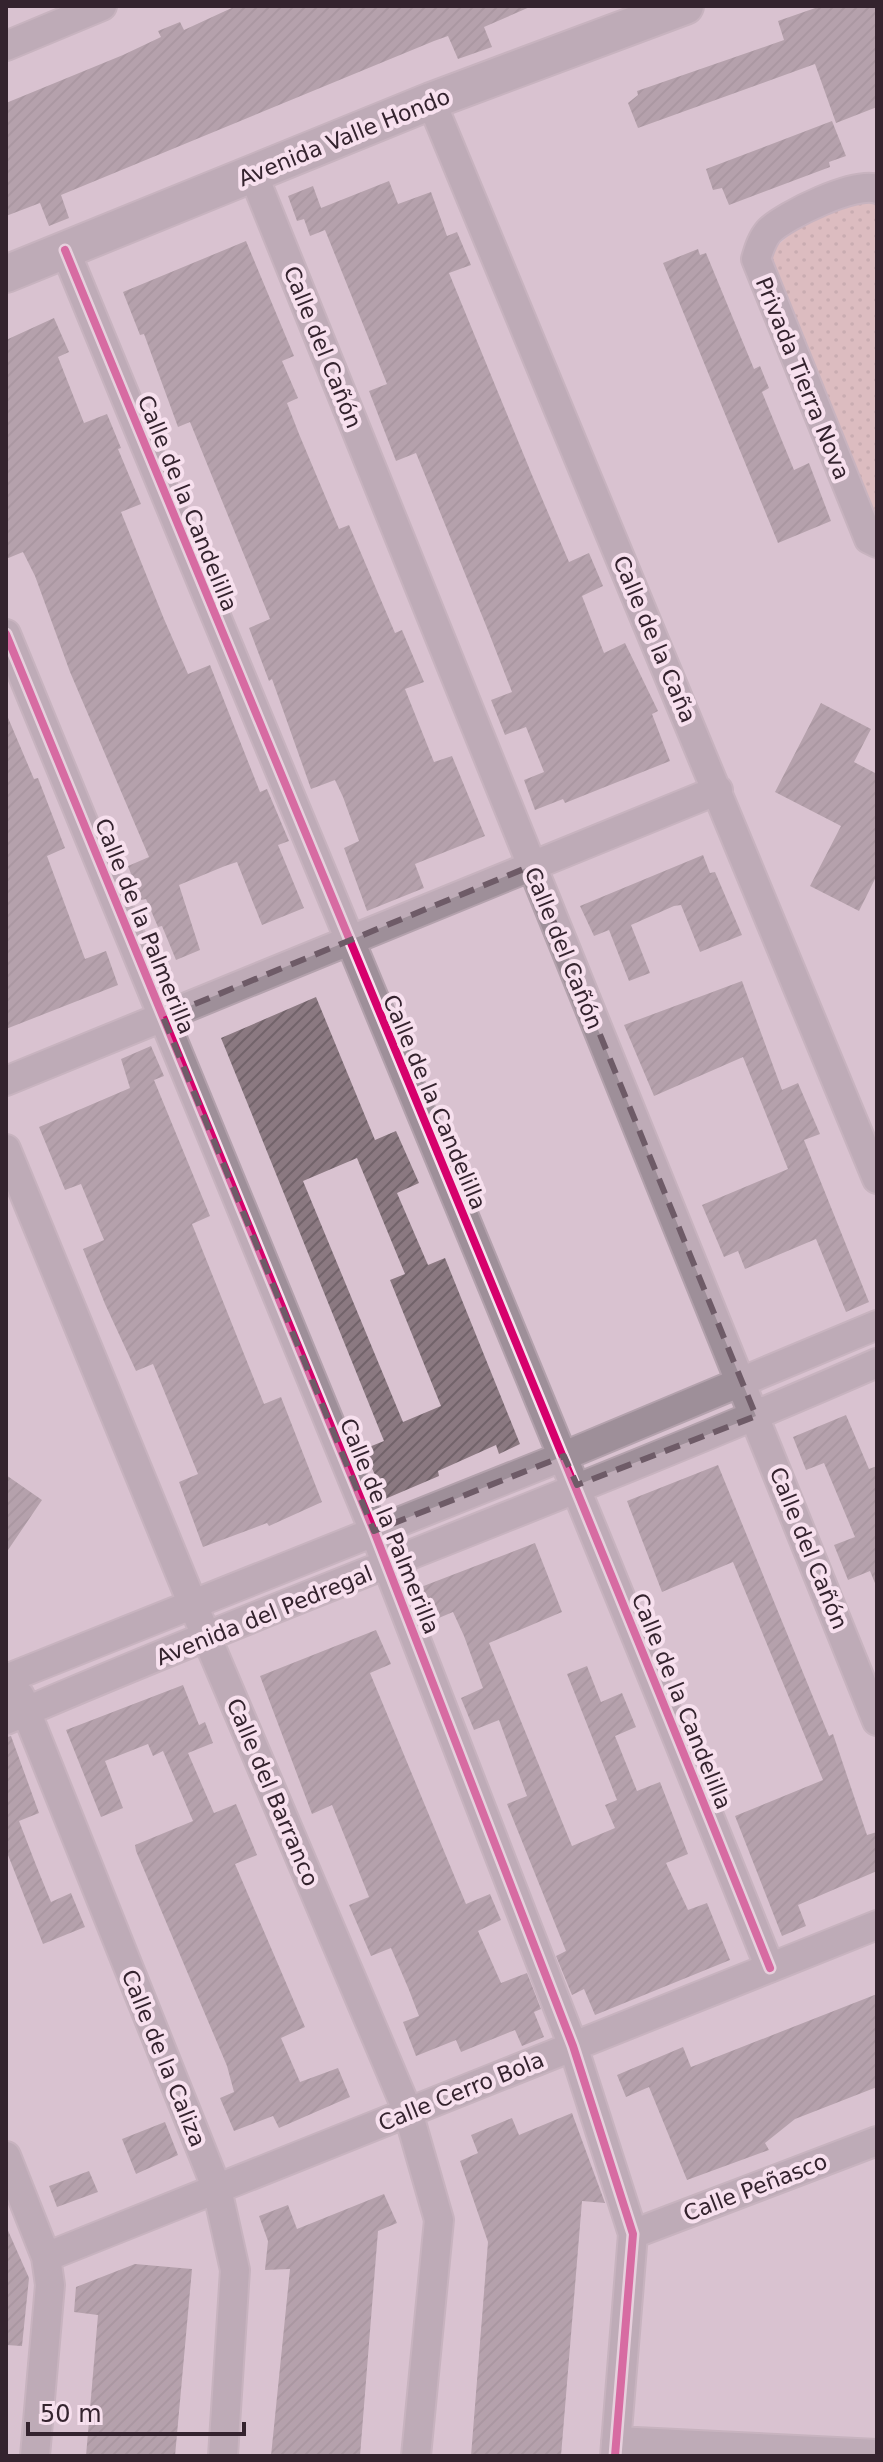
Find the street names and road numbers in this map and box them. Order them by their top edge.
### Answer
street label: Avenida Valle Hondo [235,84,454,191]
street label: Calle del Cañón [279,263,366,432]
street label: Privada Tierra Nova [750,273,855,483]
street label: Calle de la Candelilla [133,391,242,615]
street label: Calle de la Caña [608,552,701,726]
street label: Calle de la Palmerilla [90,815,199,1038]
street label: Calle del Cañón [520,864,607,1033]
street label: Calle de la Candelilla [378,991,491,1213]
street label: Calle de la Palmerilla [335,1415,444,1638]
street label: Calle del Cañón [765,1464,852,1633]
street label: Avenida del Pedregal [152,1561,376,1670]
street label: Calle de la Candelilla [627,1589,736,1813]
street label: Calle del Barranco [222,1695,323,1890]
street label: Calle de la Caliza [117,1966,210,2150]
street label: Calle Cerro Bola [375,2047,548,2136]
street label: Calle Peñasco [680,2149,831,2226]

